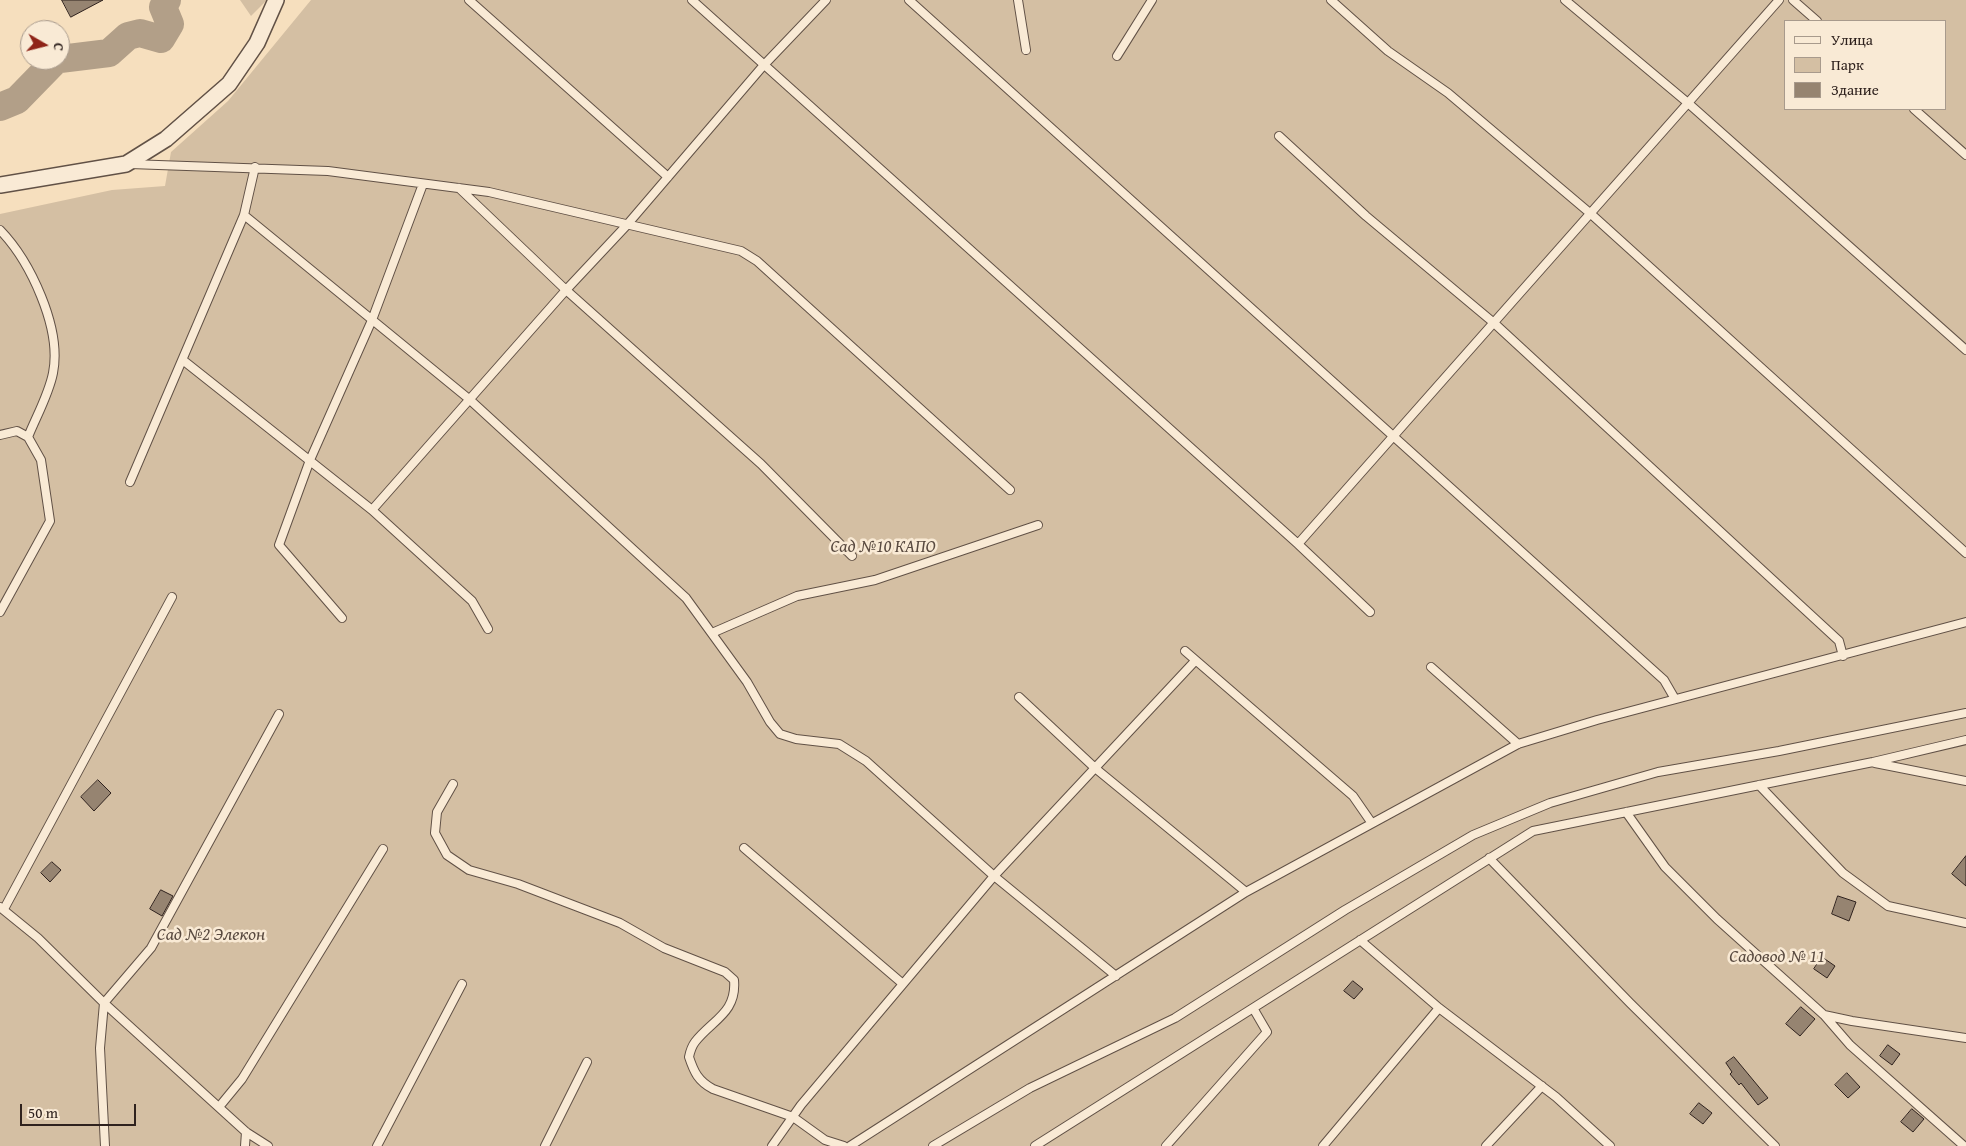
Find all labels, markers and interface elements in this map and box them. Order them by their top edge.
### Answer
north arrow [20,20,70,70]
legend [1784,20,1946,110]
text: Улица [1831,29,1873,50]
text: С [48,42,69,52]
text: Парк [1831,54,1864,75]
text: Здание [1831,79,1879,100]
park label: Сад №10 КАПО [830,536,936,558]
park label: Сад №2 Элекон [157,924,265,946]
park label: Садовод № 11 [1729,946,1825,968]
scale bar [22,1094,139,1126]
text: 50 m [28,1102,58,1123]

